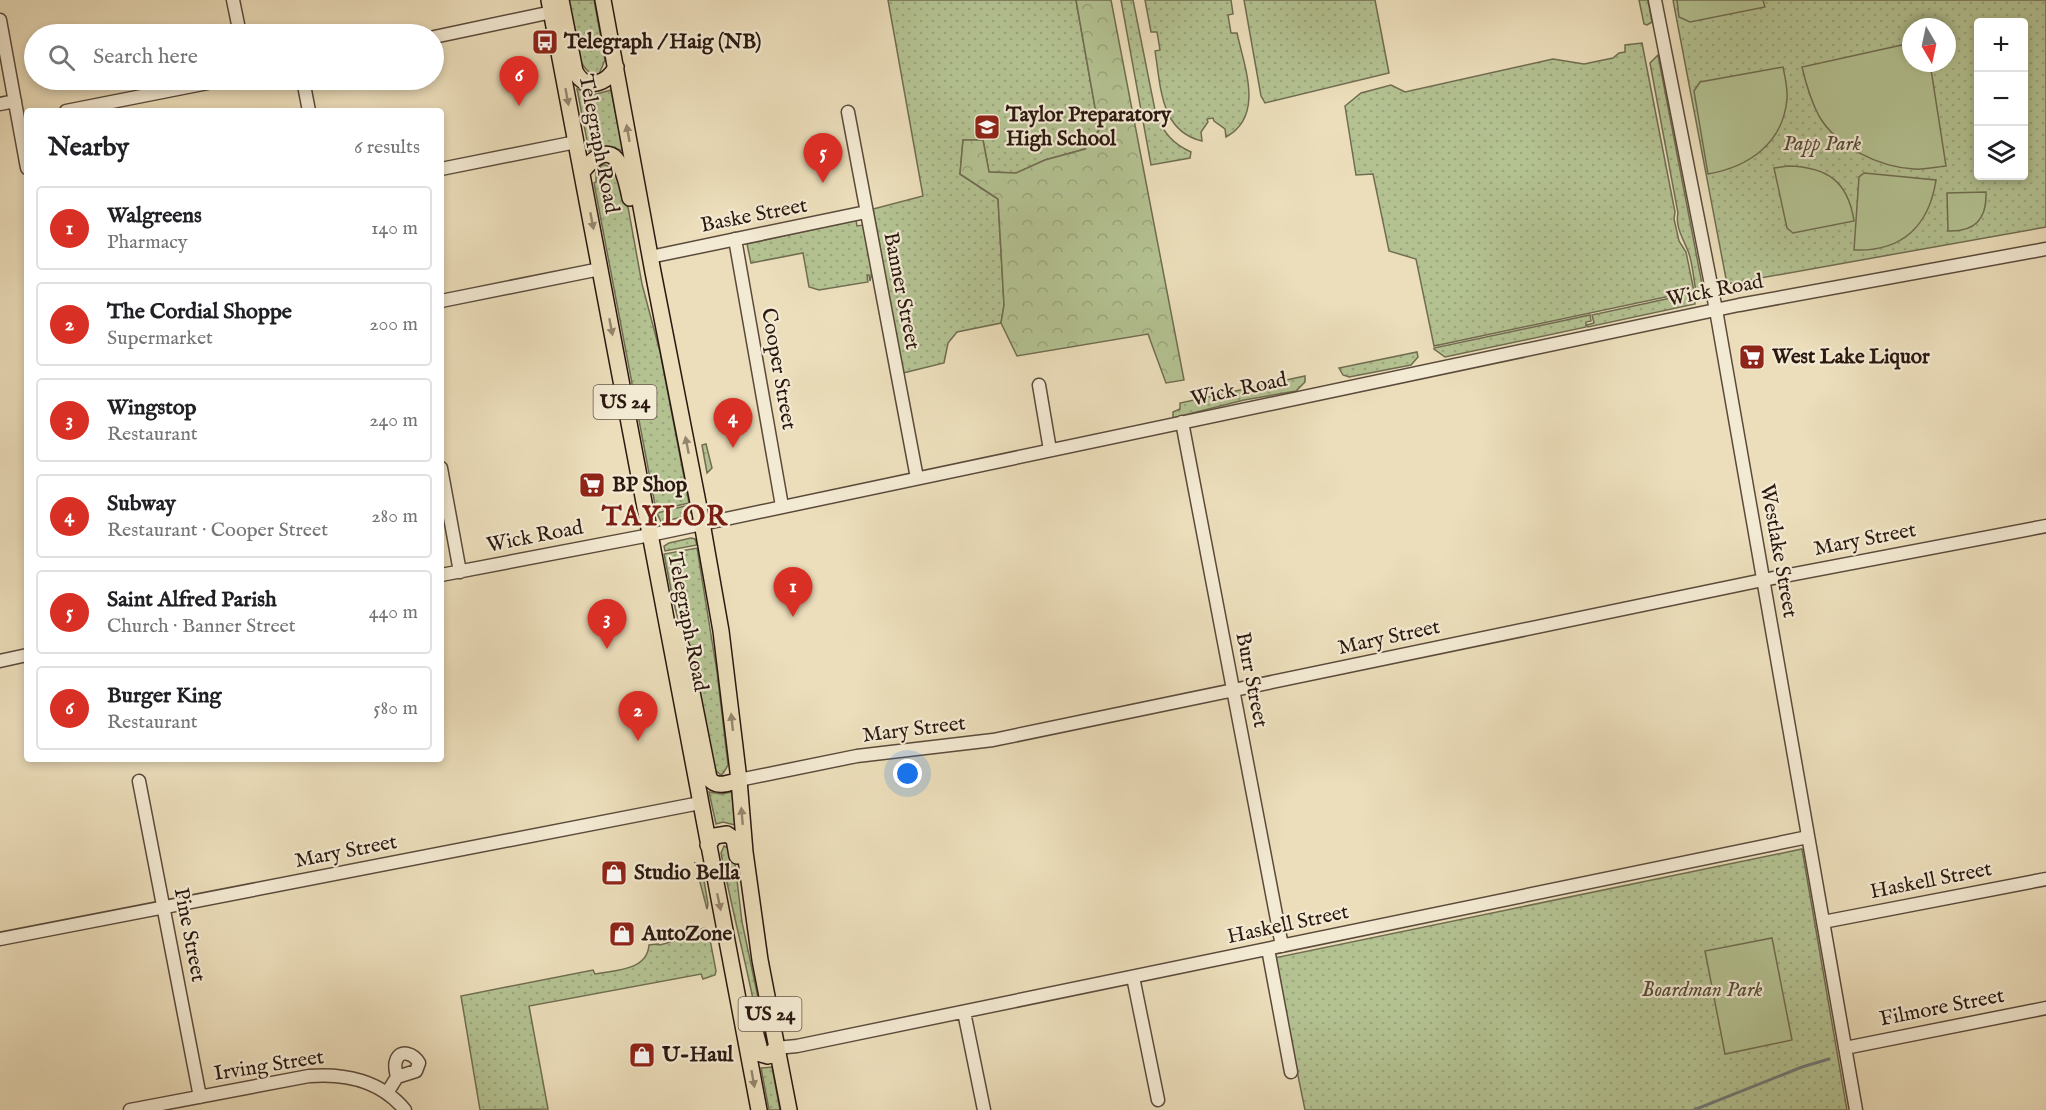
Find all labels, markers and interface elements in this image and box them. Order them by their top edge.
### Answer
north arrow [1902,18,1956,72]
map controls [1974,18,2028,180]
button: + [1974,18,2028,72]
search box [24,24,444,90]
bus stop icon: Telegraph / Haig (NB) [530,27,560,57]
place label: Telegraph / Haig (NB) [563,29,761,56]
icon: search [45,41,78,74]
text: Search here [93,43,198,71]
pin: 6 [500,57,538,106]
street label: Telegraph Road [571,72,625,217]
button: − [1974,72,2028,126]
one-way arrow [563,88,572,107]
place label: Taylor Preparatory High School [1005,102,1172,153]
school or university icon: Taylor Preparatory High School [972,112,1002,142]
one-way arrow [623,123,632,142]
button: layers [1974,126,2028,180]
text: Nearby [48,131,129,164]
park label: Papp Park [1783,131,1862,158]
pin: 5 [804,134,842,183]
text: 6 results [354,135,420,160]
street label: Baske Street [698,192,810,240]
text: Walgreens [107,202,202,230]
one-way arrow [588,211,597,230]
text: 1 [66,216,73,241]
text: 140 m [371,216,418,241]
text: Pharmacy [107,230,188,255]
street label: Banner Street [876,230,926,352]
street label: Wick Road [1664,268,1766,314]
text: The Cordial Shoppe [107,298,292,326]
street label: Cooper Street [754,306,802,432]
text: 2 [65,312,74,337]
text: 200 m [369,312,418,337]
one-way arrow [607,317,616,336]
text: Supermarket [107,326,213,351]
supermarket icon: West Lake Liquor [1737,342,1767,372]
place label: West Lake Liquor [1771,344,1930,371]
street label: Wick Road [1188,366,1290,413]
road number: US 24 [594,385,656,419]
text: Wingstop [107,394,197,422]
pin: 4 [714,398,752,448]
text: 3 [66,408,73,433]
text: 240 m [369,408,418,433]
text: Restaurant [107,422,198,447]
one-way arrow [682,436,691,455]
supermarket icon: BP Shop [577,470,607,500]
place label: BP Shop [612,472,688,499]
street label: Westlake Street [1753,482,1803,620]
text: Subway [107,490,176,518]
district label: TAYLOR [601,501,728,535]
text: 4 [65,504,74,529]
text: 280 m [371,504,418,529]
street label: Wick Road [484,514,586,560]
street label: Mary Street [1812,517,1918,563]
text: Restaurant · Cooper Street [107,518,328,543]
street label: Telegraph Road [660,550,714,695]
pin: 1 [774,568,812,617]
text: Saint Alfred Parish [107,586,277,614]
text: 5 [66,600,73,625]
text: 440 m [369,600,418,625]
pin: 3 [588,600,626,649]
text: Church · Banner Street [107,614,296,639]
street label: Mary Street [1336,614,1442,662]
street label: Burr Street [1228,630,1274,730]
text: Burger King [107,682,221,710]
pin: 2 [618,692,658,741]
text: 6 [65,696,74,721]
text: 580 m [373,696,418,721]
text: Restaurant [107,710,198,735]
street label: Mary Street [861,710,967,750]
one-way arrow [728,712,737,731]
your location [893,759,922,788]
one-way arrow [737,806,747,825]
street label: Mary Street [293,829,399,875]
street label: Haskell Street [1868,856,1994,906]
shop icon: Studio Bella [599,858,629,888]
place label: Studio Bella [634,860,741,887]
street label: Pine Street [167,886,211,984]
one-way arrow [715,892,725,911]
street label: Haskell Street [1225,899,1351,951]
shop icon: AutoZone [607,919,637,949]
place label: AutoZone [641,921,733,948]
park label: Boardman Park [1641,977,1763,1004]
street label: Filmore Street [1877,983,2007,1033]
road number: US 24 [738,997,802,1031]
shop icon: U-Haul [627,1040,657,1070]
place label: U-Haul [661,1042,735,1069]
street label: Irving Street [212,1044,326,1088]
one-way arrow [749,1069,758,1088]

